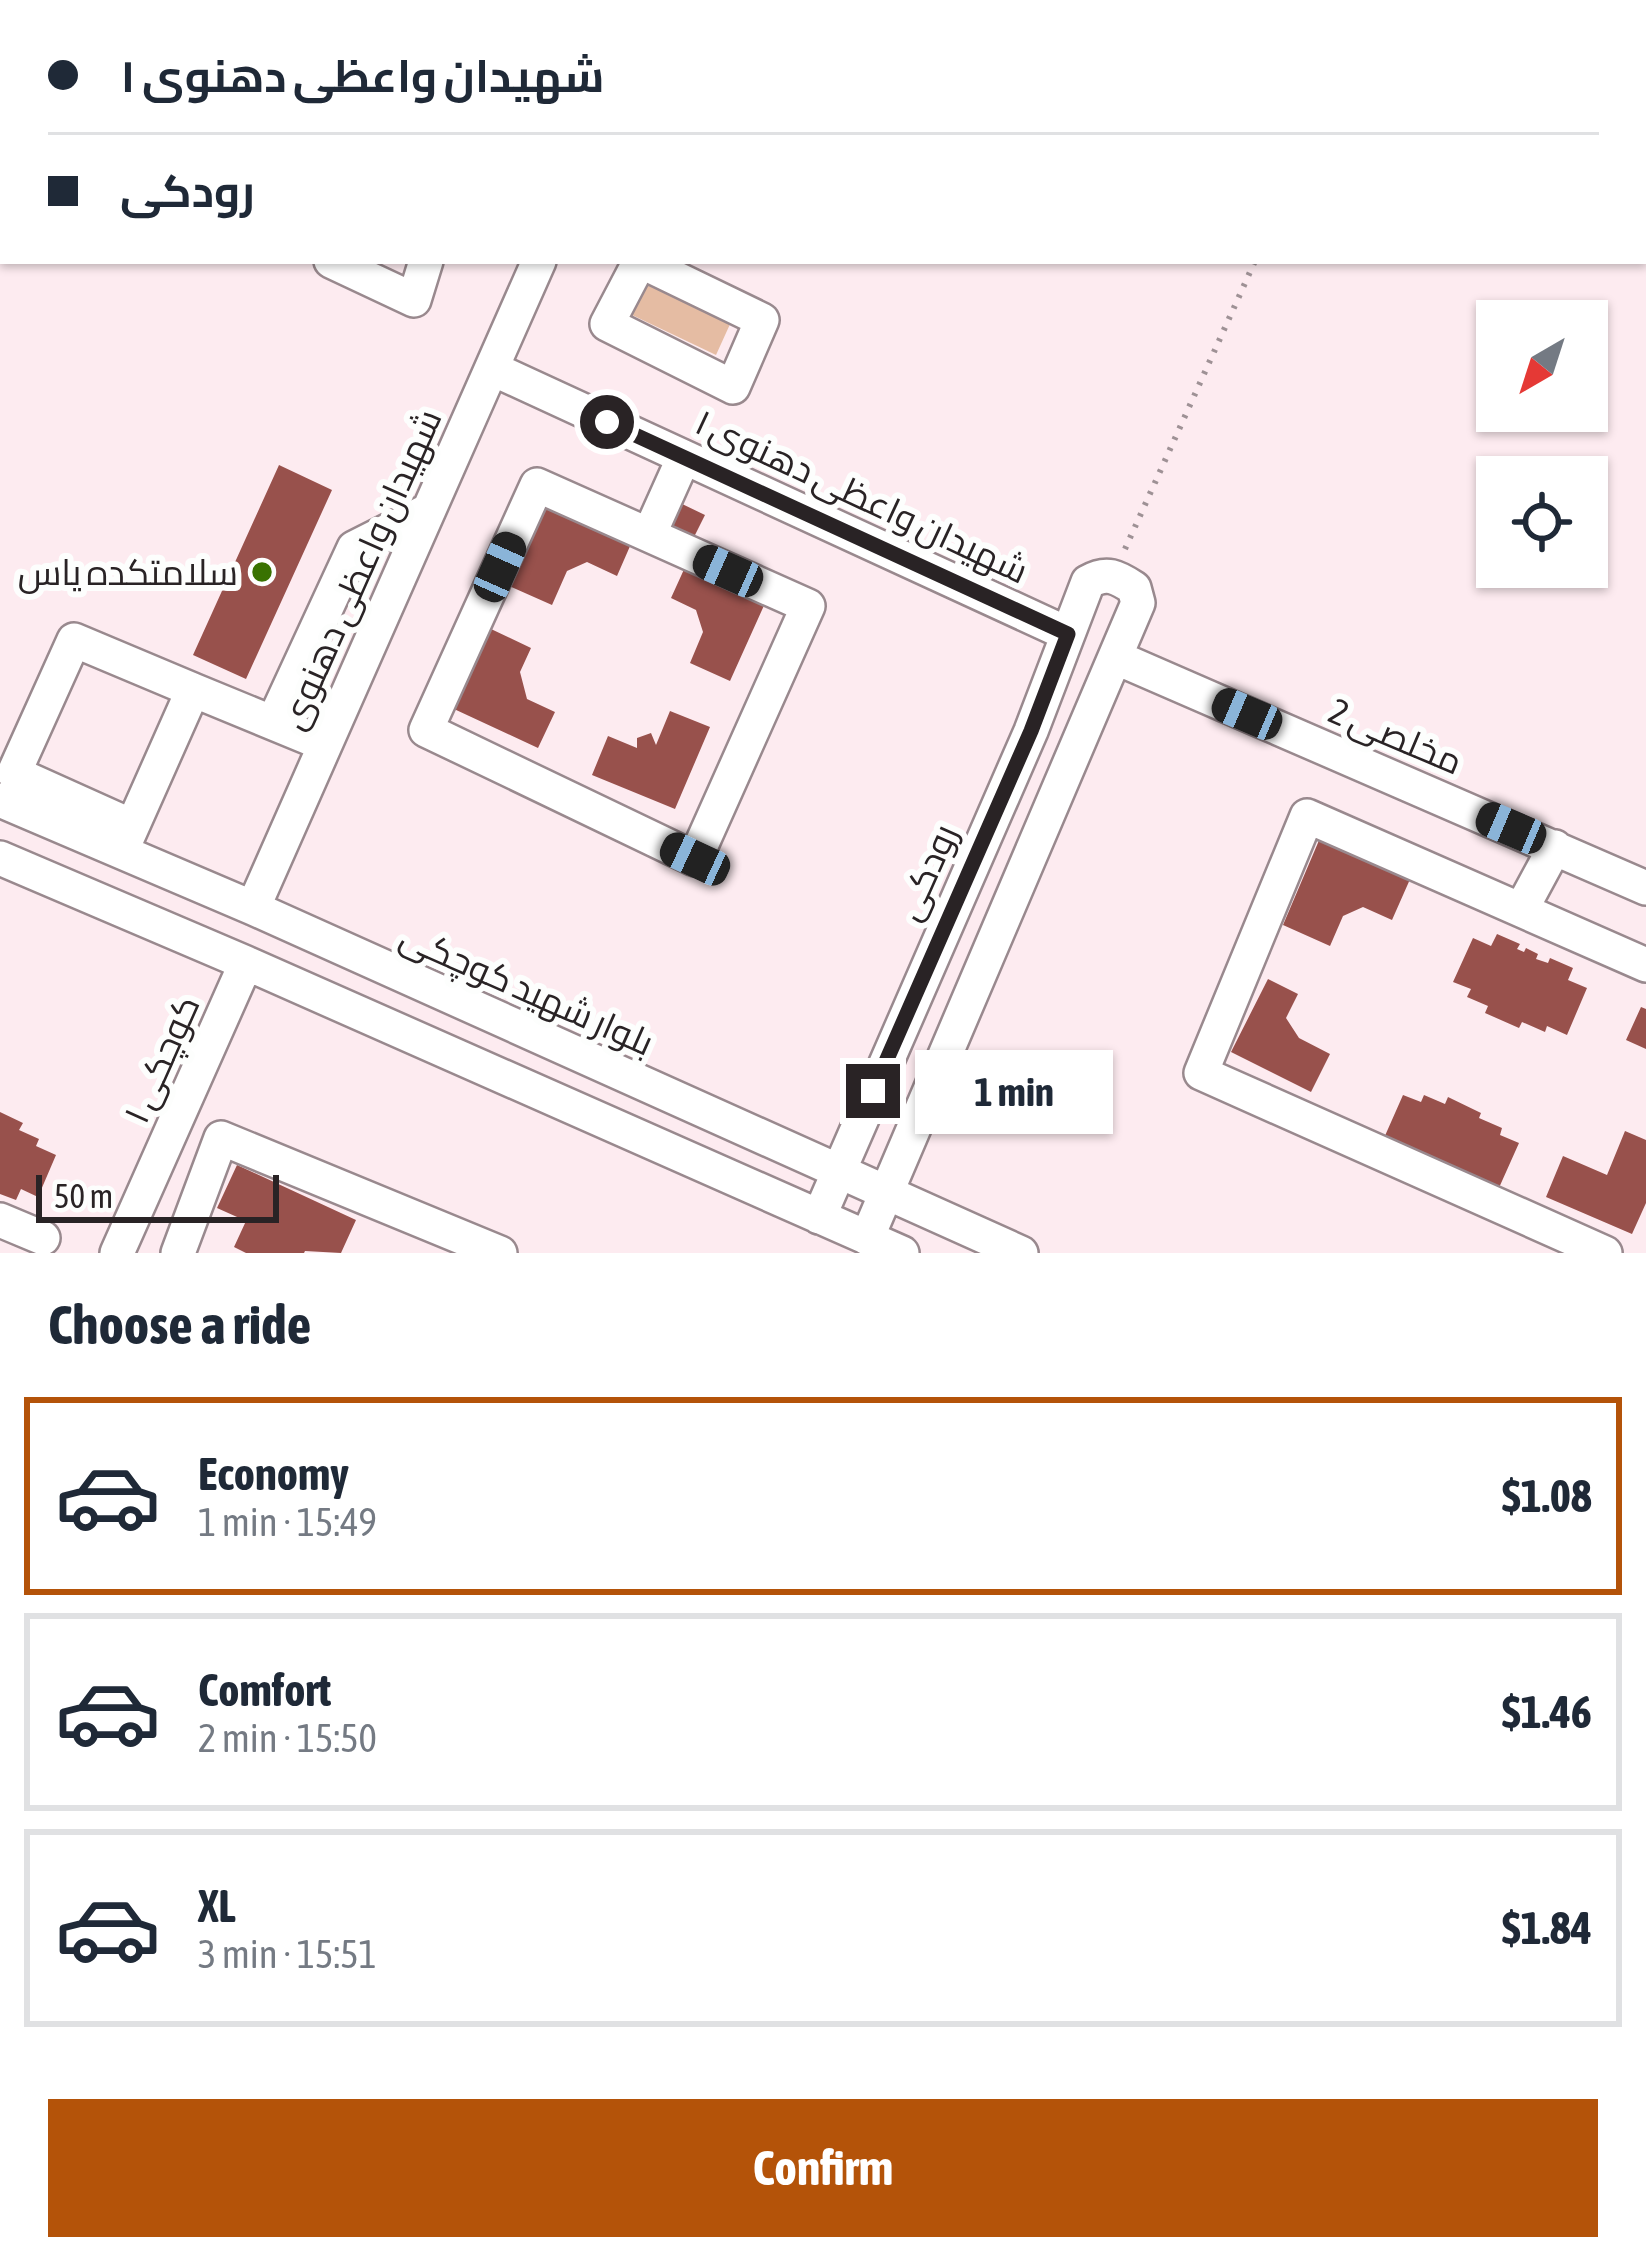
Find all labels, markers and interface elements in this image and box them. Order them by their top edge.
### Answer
text: شهیدان واعظی دهنوی ۱ [120,50,604,102]
text: رودکی [120,165,255,217]
north arrow [1476,300,1608,432]
map controls [1476,300,1608,588]
route start [580,395,634,449]
street label: شهیدان واعظی دهنوی ۱ [689,400,1035,592]
street label: شهیدان واعظی دهنوی [270,402,450,736]
button: locate [1476,456,1608,588]
car [469,527,531,607]
car [688,540,768,602]
place label: سلامتکده یاس [18,551,238,594]
marker: سلامتکده یاس [249,559,275,585]
car [1207,683,1287,745]
street label: مخلصی 2 [1323,689,1469,784]
car [1471,797,1551,859]
street label: رودکی [886,817,967,927]
car [655,827,735,891]
street label: بلوار شهید کوچکی [393,914,660,1066]
street label: کوچکی ۱ [114,989,210,1130]
callout: 1 min [915,1049,1113,1133]
route end [846,1064,900,1118]
text: 1 min [974,1070,1054,1114]
scale bar [36,1169,279,1222]
text: 50 m [54,1177,113,1215]
text: Choose a ride [48,1294,311,1355]
icon: car [54,1442,162,1550]
text: Economy [198,1448,349,1500]
text: $1.08 [1502,1470,1592,1522]
text: 1 min · 15:49 [198,1500,377,1544]
icon: car [54,1658,162,1766]
text: Comfort [198,1664,331,1716]
text: $1.46 [1502,1686,1592,1738]
text: 2 min · 15:50 [198,1716,377,1760]
icon: car [54,1874,162,1982]
text: XL [198,1880,236,1932]
text: $1.84 [1502,1902,1592,1954]
text: 3 min · 15:51 [198,1932,377,1976]
button: Confirm [48,2099,1598,2237]

